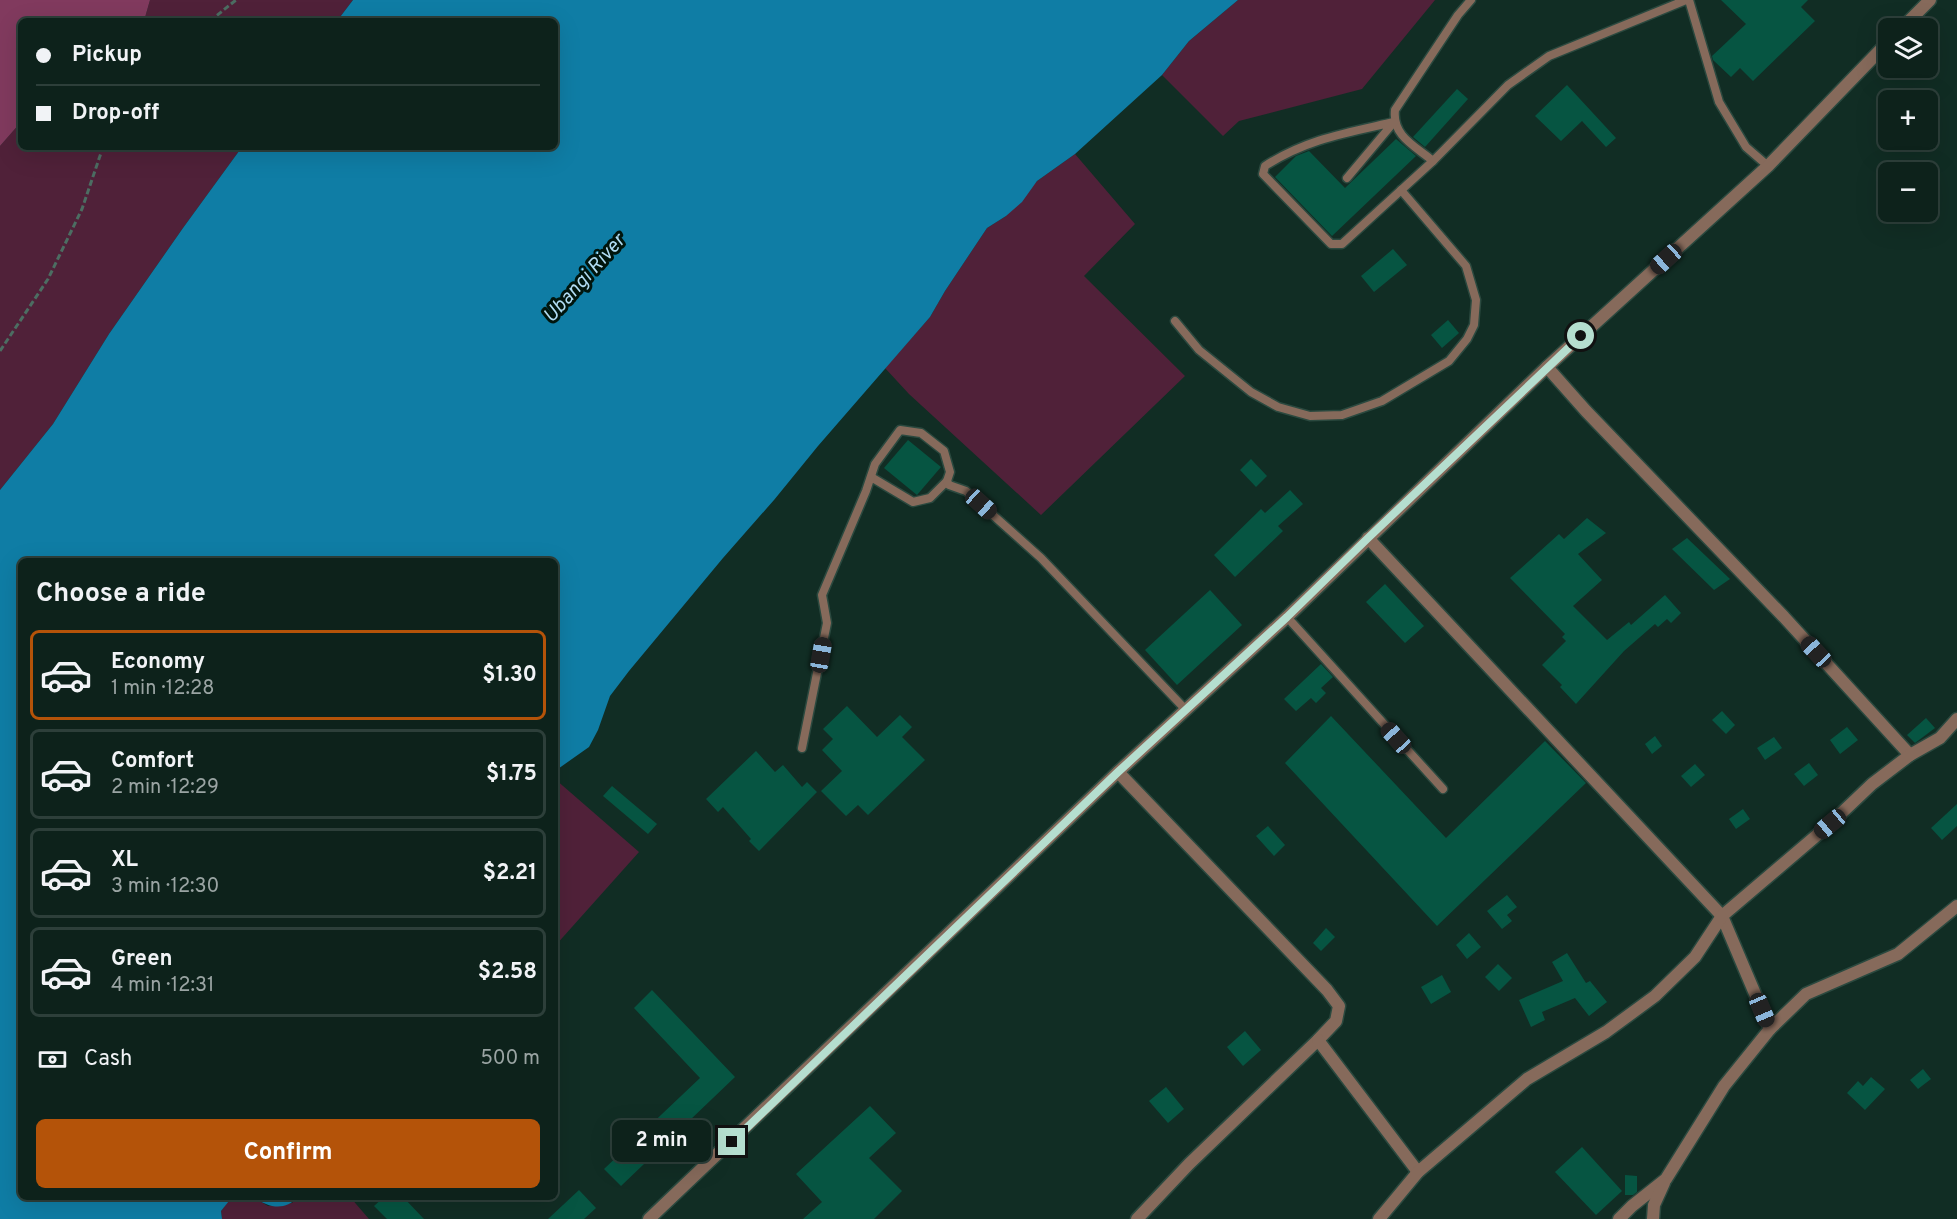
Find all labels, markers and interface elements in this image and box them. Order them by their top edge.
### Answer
map controls [1878,18,1938,222]
button: layers [1878,18,1938,78]
text: Pickup [72,42,142,69]
button: + [1878,90,1938,150]
text: Drop-off [72,100,159,127]
button: − [1878,162,1938,222]
water label: Ubangi River [538,228,633,329]
car [1647,240,1685,278]
route start [1567,322,1594,349]
car [962,485,1000,523]
text: Choose a ride [36,577,206,611]
car [1797,633,1835,671]
car [809,636,833,674]
icon: car [39,648,93,702]
text: Economy [111,649,205,676]
text: $1.30 [482,662,537,689]
text: 1 min · 12:28 [111,676,215,702]
car [1377,719,1415,757]
icon: car [39,747,93,801]
text: Comfort [111,748,194,775]
text: $1.75 [486,761,537,788]
text: 2 min · 12:29 [111,775,219,801]
car [1810,806,1850,842]
icon: car [39,846,93,900]
text: XL [111,847,138,874]
text: $2.21 [483,860,537,887]
text: 3 min · 12:30 [111,874,219,900]
icon: car [39,945,93,999]
text: Green [111,946,173,973]
text: $2.58 [478,959,537,986]
text: 4 min · 12:31 [111,973,214,999]
car [1747,990,1777,1030]
icon: cash [36,1043,69,1076]
text: Cash [84,1046,133,1073]
text: 500 m [480,1046,540,1072]
button: Confirm [36,1119,540,1188]
callout: 2 min [612,1121,711,1163]
text: 2 min [635,1128,688,1154]
route end [718,1128,745,1155]

